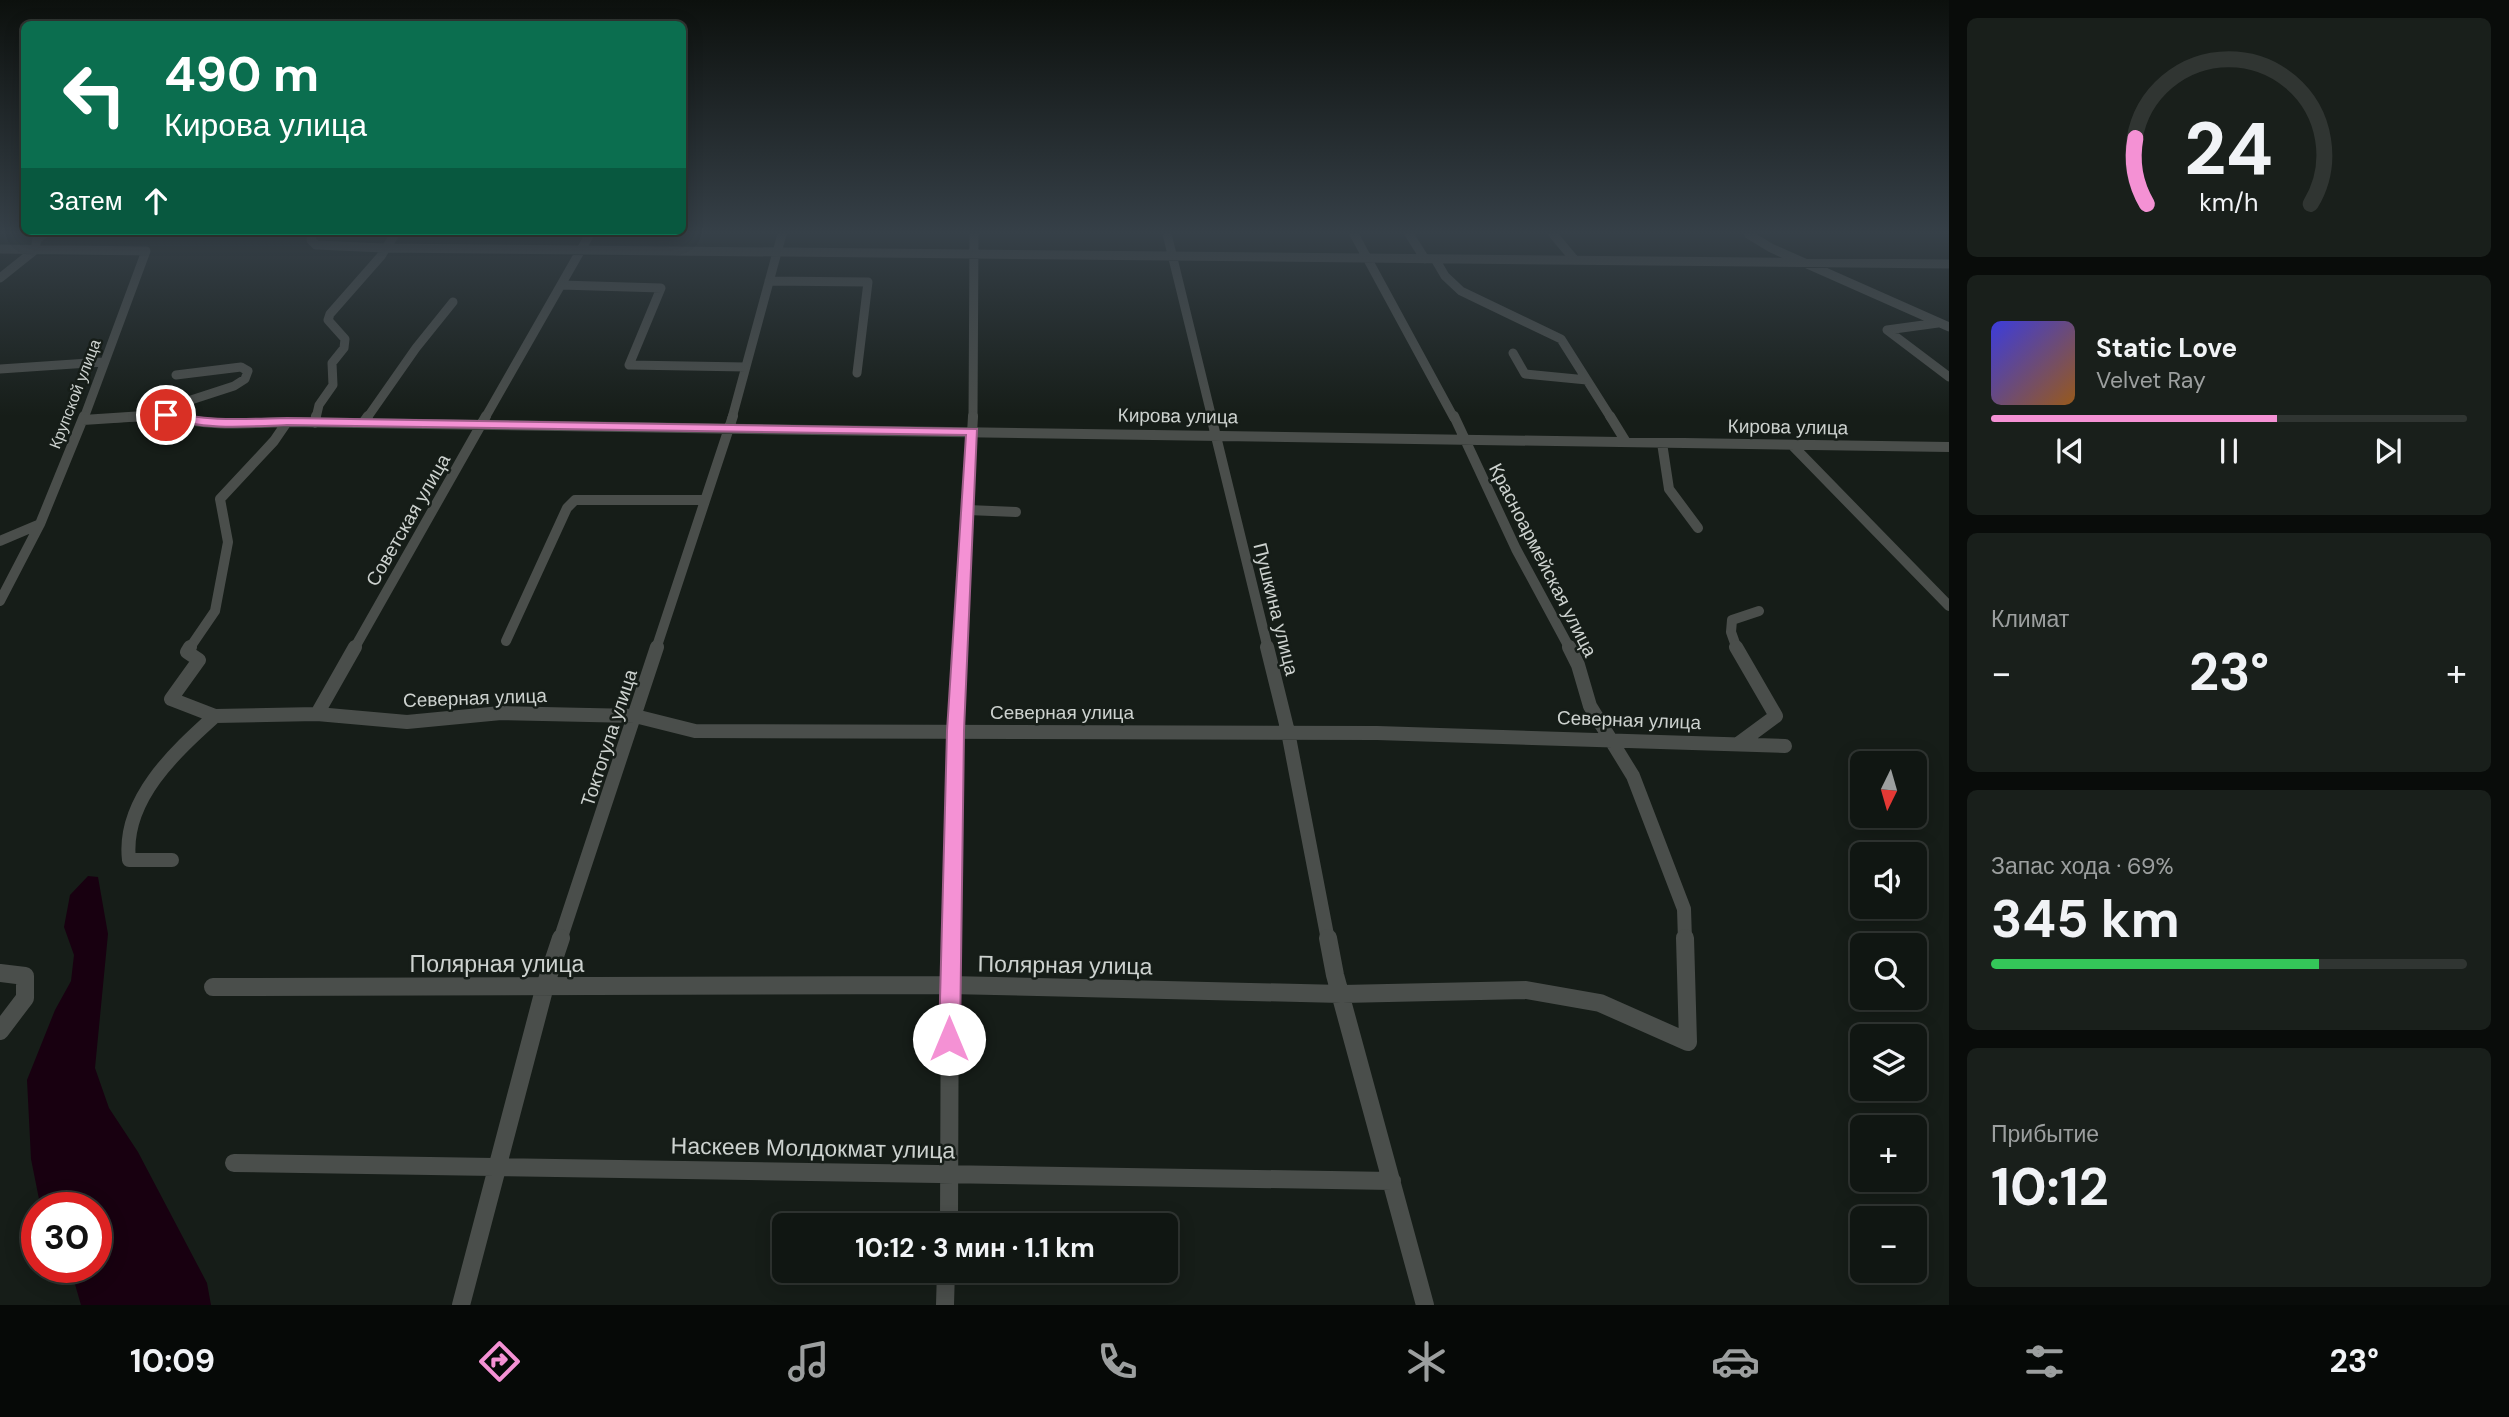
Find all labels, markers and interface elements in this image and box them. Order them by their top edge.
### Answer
text: 490 m [164,42,319,106]
icon: left [49,49,140,140]
text: 24 [2185,102,2273,197]
text: Кирова улица [164,104,367,146]
icon: ahead [137,182,175,220]
text: Затем [49,184,123,218]
text: km/h [2199,186,2259,219]
text: Static Love [2096,331,2237,365]
street label: Крупской улица [44,336,106,452]
text: Velvet Ray [2096,365,2206,395]
pin [136,385,196,445]
icon: arrive [147,396,185,434]
street label: Кирова улица [1118,402,1239,430]
street label: Кирова улица [1728,413,1849,441]
icon: previous [2051,432,2089,470]
icon: pause [2210,432,2248,470]
icon: next [2369,432,2407,470]
street label: Советская улица [360,449,456,591]
street label: Красноармейская улица [1483,459,1603,662]
street label: Пушкина улица [1247,540,1305,678]
text: Климат [1991,604,2069,634]
text: 23° [2189,638,2269,706]
text: − [1991,648,2012,698]
text: + [2446,648,2467,698]
street label: Токтогула улица [575,666,643,810]
street label: Северная улица [403,683,548,713]
street label: Северная улица [990,700,1134,725]
street label: Северная улица [1557,705,1702,735]
north arrow [1850,751,1927,828]
map controls [1850,751,1927,1283]
button: sound [1850,842,1927,919]
text: Запас хода · 69% [1991,851,2174,881]
text: 345 km [1991,885,2180,953]
button: search [1850,933,1927,1010]
street label: Полярная улица [977,948,1153,982]
street label: Полярная улица [410,949,585,979]
position arrow [912,1002,986,1076]
button: layers [1850,1024,1927,1101]
button: + [1850,1115,1927,1192]
text: Прибытие [1991,1119,2099,1149]
street label: Наскеев Молдокмат улица [670,1131,956,1165]
text: 10:12 [1991,1153,2109,1221]
speed limit sign: 30 [21,1192,112,1283]
button: − [1850,1206,1927,1283]
text: 10:12 · 3 мин · 1.1 km [855,1231,1095,1265]
icon: directions [475,1337,524,1386]
icon: music [784,1337,833,1386]
icon: phone [1093,1337,1142,1386]
icon: climate [1402,1337,1451,1386]
icon: car [1711,1337,1760,1386]
icon: filters [2020,1337,2069,1386]
text: 10:09 [130,1340,215,1382]
text: 23° [2330,1340,2379,1382]

